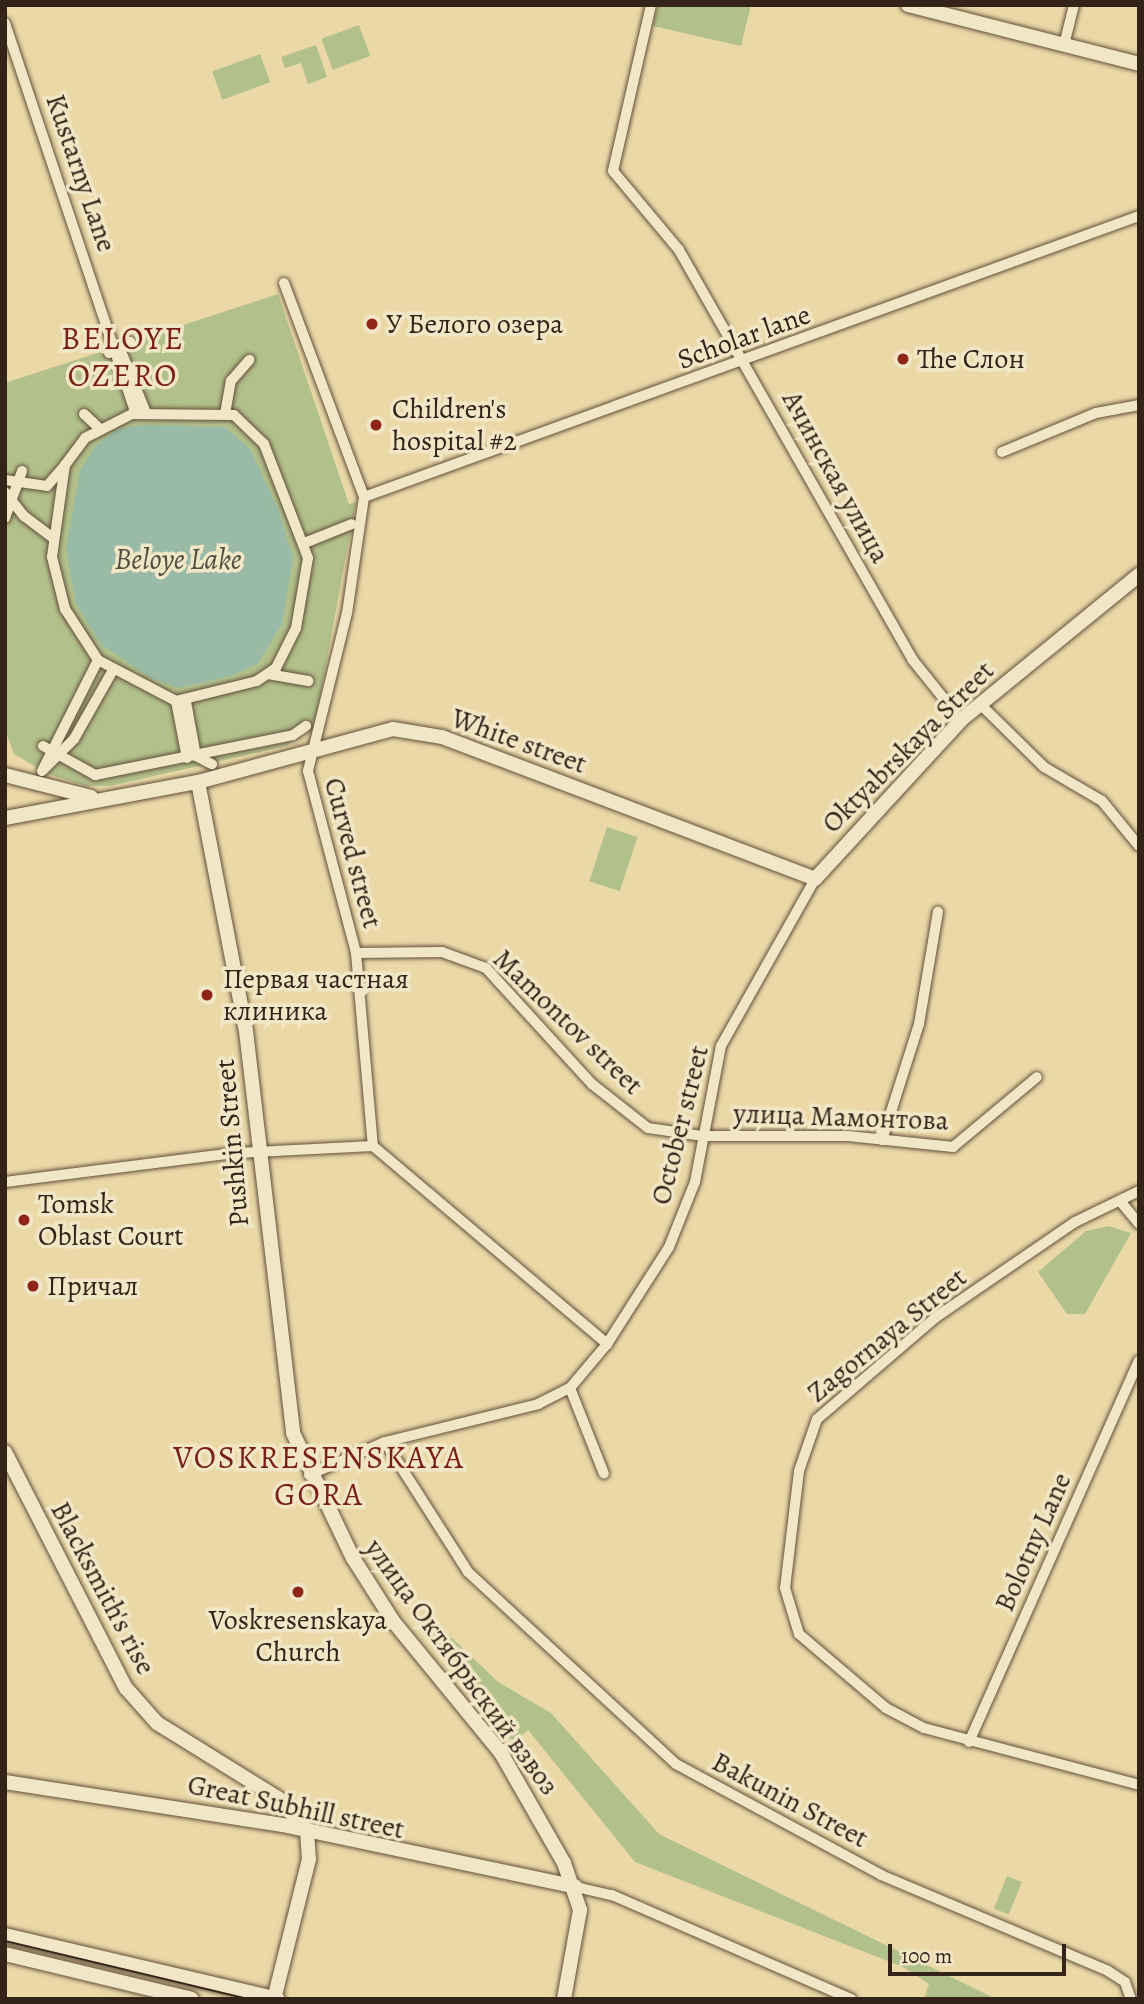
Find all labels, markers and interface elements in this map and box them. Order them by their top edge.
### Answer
street label: Kustarny Lane [38,90,124,256]
street label: Scholar lane [673,297,815,377]
place label: У Белого озера [386,307,563,341]
marker: У Белого озера [364,316,380,332]
district label: BELOYE OZERO [62,320,184,395]
place label: The Слон [917,342,1025,376]
marker: The Слон [895,351,911,367]
street label: Ачинская улица [775,385,897,569]
place label: Children's hospital #2 [392,392,517,458]
marker: Children's hospital #2 [366,415,386,435]
water label: Beloye Lake [114,541,242,577]
street label: Oktyabrskaya Street [815,654,1001,840]
street label: White street [447,701,591,781]
street label: Curved street [317,774,389,932]
street label: Mamontov street [486,942,650,1102]
place label: Первая частная клиника [223,962,409,1028]
marker: Первая частная клиника [197,985,217,1005]
street label: October street [644,1042,716,1208]
street label: Pushkin Street [208,1058,256,1228]
street label: улица Мамонтова [733,1096,949,1138]
place label: Tomsk Oblast Court [38,1187,184,1253]
marker: Tomsk Oblast Court [16,1212,32,1228]
street label: Zagornaya Street [801,1261,973,1409]
place label: Причал [47,1269,138,1303]
marker: Причал [25,1278,41,1294]
district label: VOSKRESENSKAYA GORA [175,1439,463,1514]
street label: Bolotny Lane [987,1467,1079,1617]
street label: Blacksmith's rise [43,1496,163,1680]
street label: улица Октябрьский взвоз [358,1532,566,1802]
marker: Voskresenskaya Church [290,1584,306,1600]
place label: Voskresenskaya Church [209,1603,387,1669]
street label: Bakunin Street [706,1745,874,1855]
street label: Great Subhill street [185,1768,407,1846]
scale bar [892,1930,1070,1974]
text: 100 m [901,1942,952,1970]

